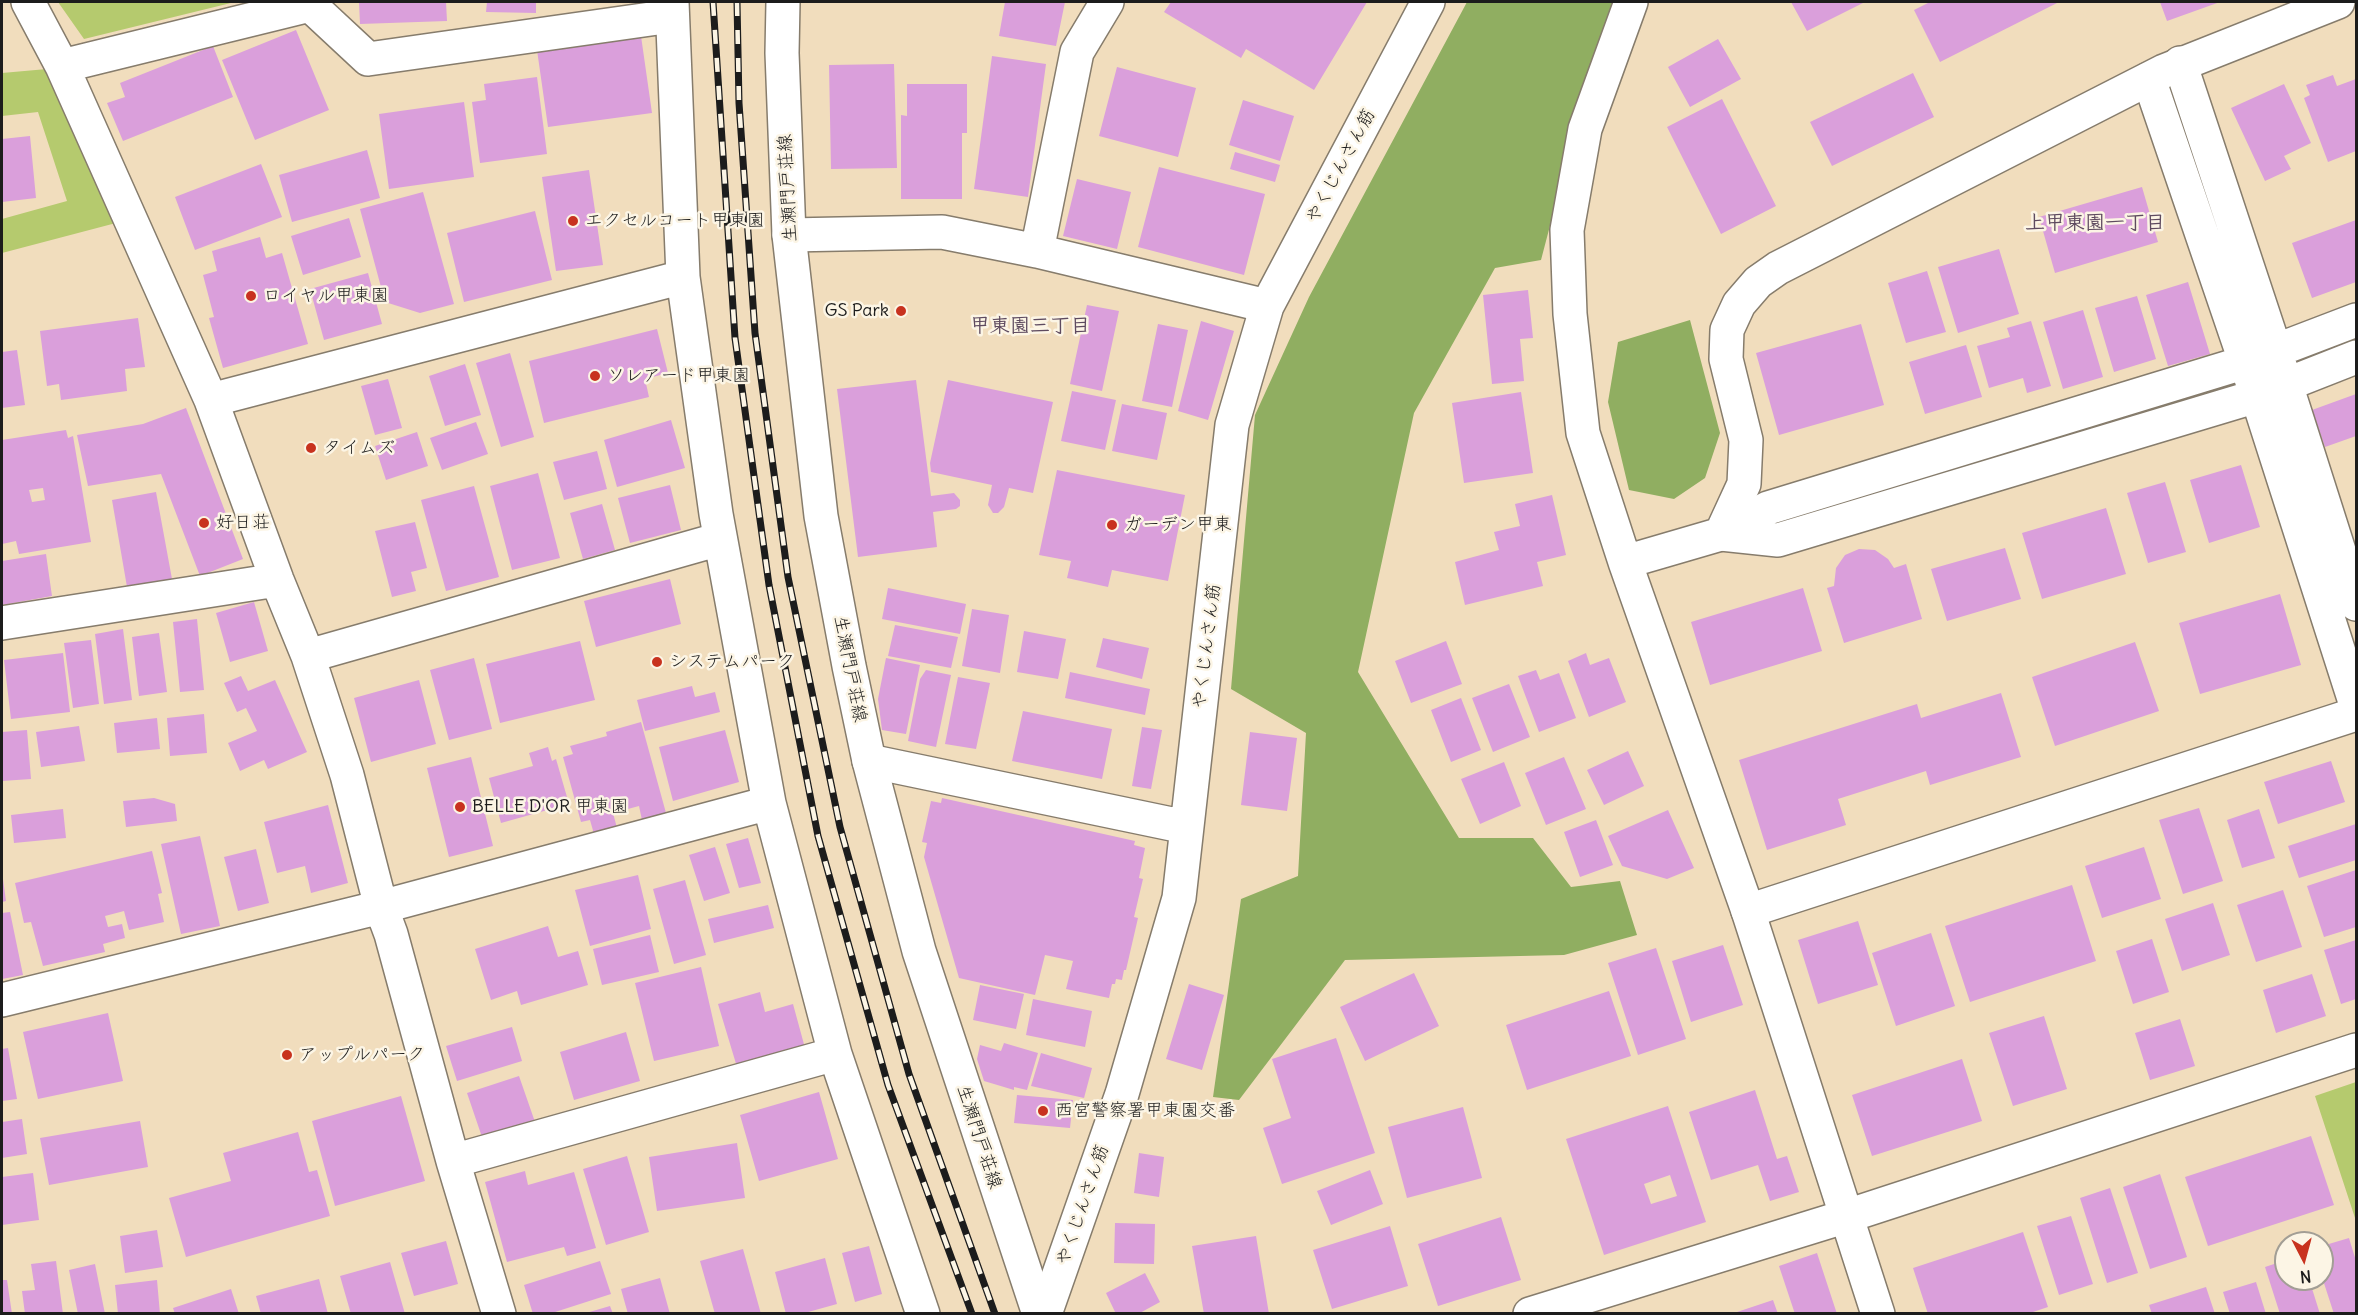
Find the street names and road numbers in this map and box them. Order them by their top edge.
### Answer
street label: やくじんさん筋 [1302,105,1380,227]
street label: 生瀬門戸荘線 [774,134,802,242]
street label: やくじんさん筋 [1189,582,1225,710]
street label: 生瀬門戸荘線 [829,614,871,724]
street label: 生瀬門戸荘線 [952,1082,1006,1192]
street label: やくじんさん筋 [1052,1142,1114,1268]

